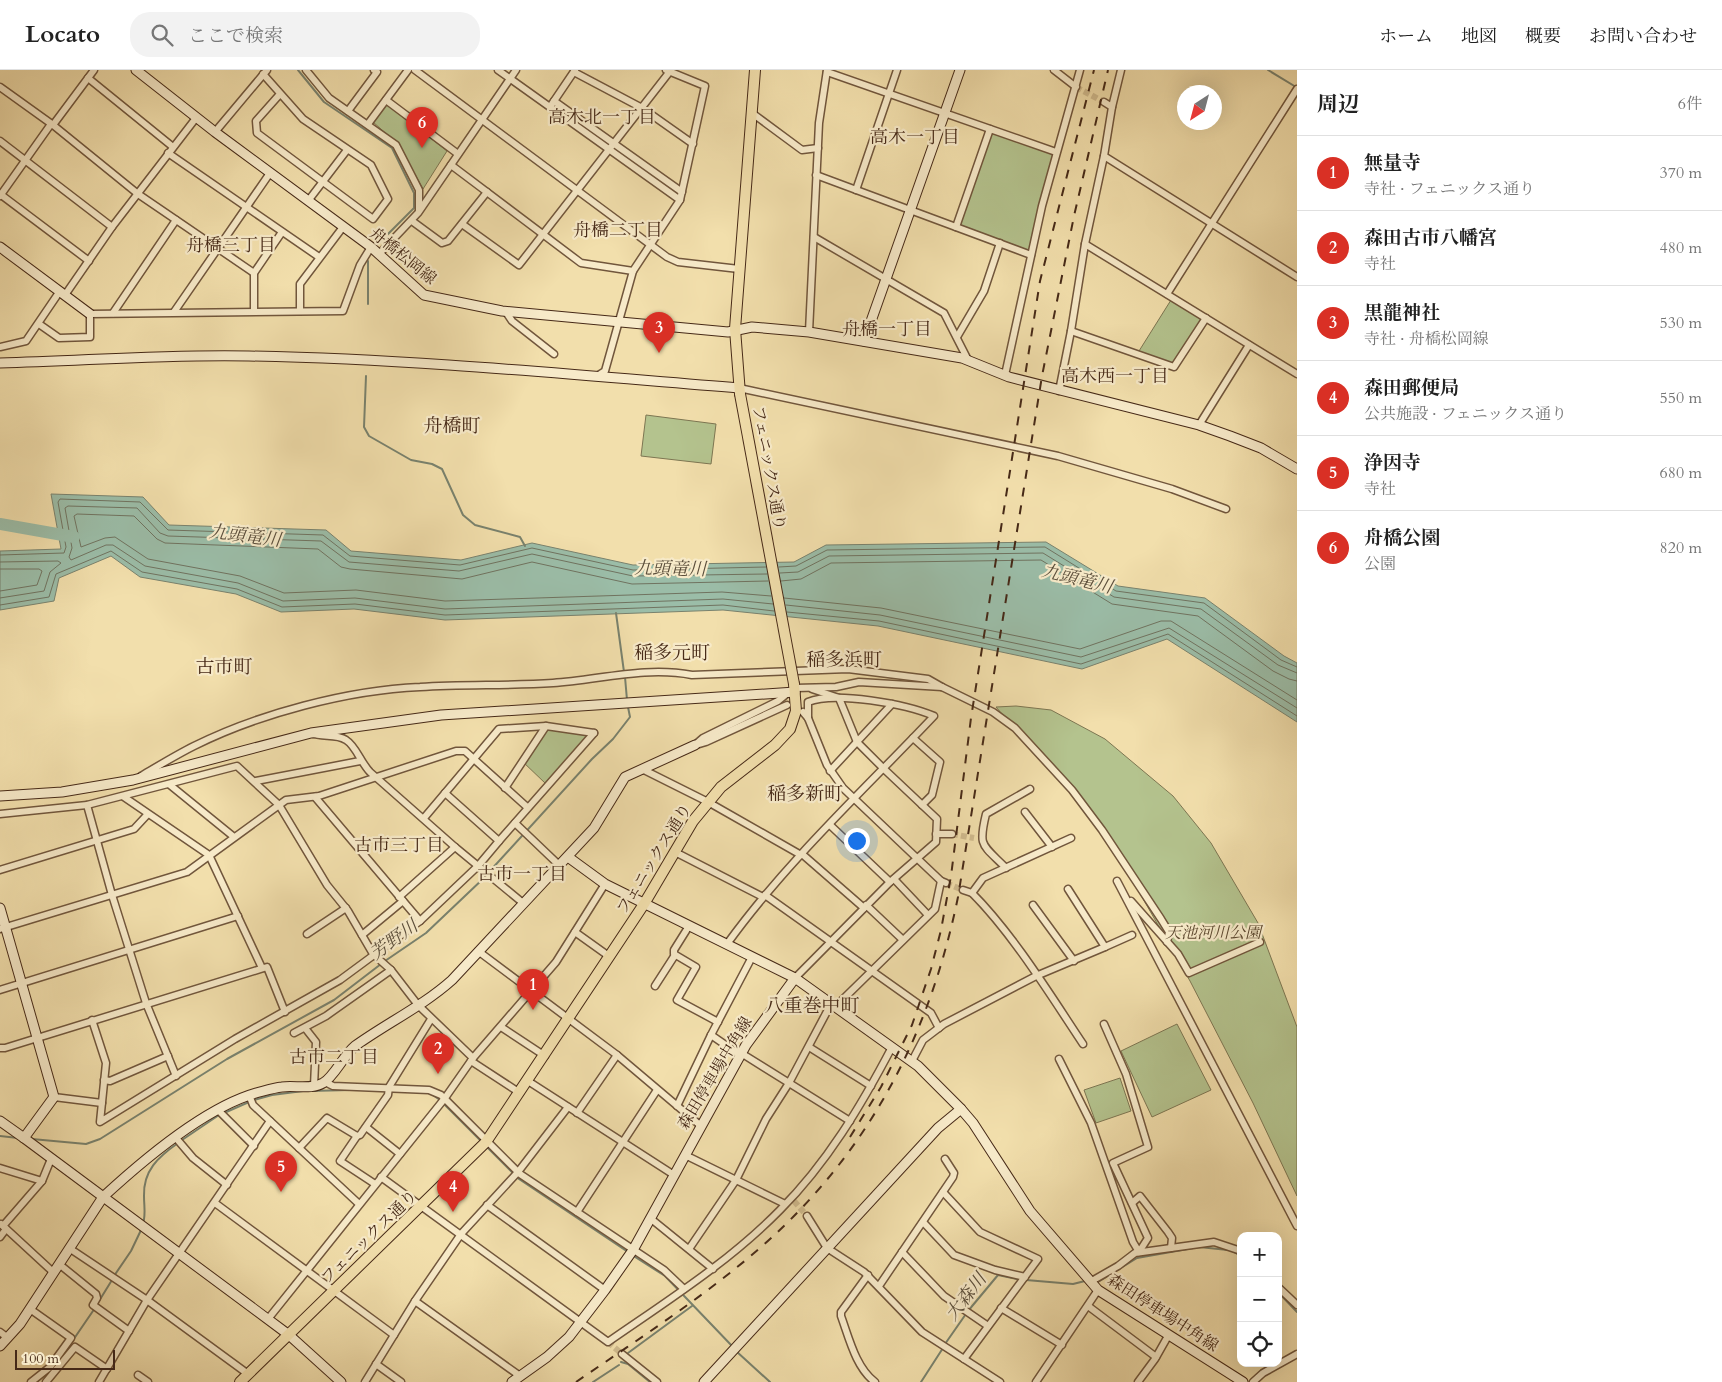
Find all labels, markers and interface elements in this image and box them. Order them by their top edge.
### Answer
search box [130,12,480,57]
text: Locato [25,18,100,51]
icon: search [148,21,176,49]
text: ここで検索 [188,23,283,49]
text: ホーム [1379,24,1433,49]
text: 地図 [1461,24,1497,49]
text: 概要 [1525,24,1561,49]
text: お問い合わせ [1589,24,1697,49]
north arrow [1177,85,1222,130]
text: 周辺 [1317,90,1359,119]
text: 6件 [1678,93,1702,115]
district label: 高木北一丁目 [548,105,656,130]
pin: 6 [406,107,438,148]
district label: 高木一丁目 [870,125,960,150]
text: 無量寺 [1364,150,1421,176]
text: 1 [1329,162,1337,184]
text: 370 m [1660,162,1702,184]
text: 寺社 · フェニックス通り [1364,178,1535,200]
district label: 舟橋二丁目 [573,218,663,243]
street label: 舟橋松岡線 [365,222,441,290]
text: 森田古市八幡宮 [1364,225,1497,251]
district label: 舟橋三丁目 [186,233,276,258]
text: 2 [1329,237,1337,259]
text: 480 m [1660,237,1702,259]
text: 寺社 [1364,253,1396,275]
text: 黒龍神社 [1364,300,1440,326]
pin: 3 [643,312,675,353]
text: 3 [1329,312,1337,334]
text: 530 m [1660,312,1702,334]
district label: 舟橋一丁目 [842,317,932,342]
text: 寺社 · 舟橋松岡線 [1364,328,1489,350]
district label: 高木西一丁目 [1061,364,1169,389]
text: 森田郵便局 [1364,375,1459,401]
text: 4 [1329,387,1337,409]
text: 550 m [1660,387,1702,409]
text: 公共施設 · フェニックス通り [1364,403,1567,425]
street label: フェニックス通り [747,404,791,532]
district label: 舟橋町 [423,413,481,439]
text: 浄因寺 [1364,450,1421,476]
text: 5 [1329,462,1337,484]
text: 680 m [1660,462,1702,484]
text: 寺社 [1364,478,1396,500]
water label: 九頭竜川 [208,519,284,553]
text: 舟橋公園 [1364,525,1440,551]
text: 6 [1329,537,1337,559]
text: 820 m [1660,537,1702,559]
text: 公園 [1364,553,1396,575]
water label: 九頭竜川 [634,556,708,582]
water label: 九頭竜川 [1039,558,1117,600]
district label: 稲多元町 [634,640,710,666]
district label: 稲多浜町 [806,647,882,673]
district label: 古市町 [195,654,253,680]
district label: 稲多新町 [767,781,843,807]
street label: フェニックス通り [611,800,697,918]
your location [844,828,870,854]
district label: 古市三丁目 [354,833,444,858]
district label: 古市一丁目 [477,862,567,887]
water label: 芳野川 [365,913,425,966]
park label: 天池河川公園 [1165,922,1264,944]
pin: 1 [517,969,549,1010]
district label: 八重巻中町 [764,993,860,1019]
street label: 森田停車場中角線 [673,1012,757,1134]
pin: 2 [422,1033,454,1074]
district label: 古市二丁目 [289,1045,379,1070]
pin: 5 [265,1151,297,1192]
pin: 4 [437,1171,469,1212]
street label: フェニックス通り [316,1185,422,1289]
map controls [1237,1232,1282,1367]
button: + [1237,1232,1282,1277]
water label: 大森川 [940,1266,994,1326]
street label: 森田停車場中角線 [1103,1269,1223,1357]
button: − [1237,1277,1282,1322]
button: locate [1237,1322,1282,1367]
scale bar [15,1347,115,1370]
text: 100 m [22,1349,59,1368]

